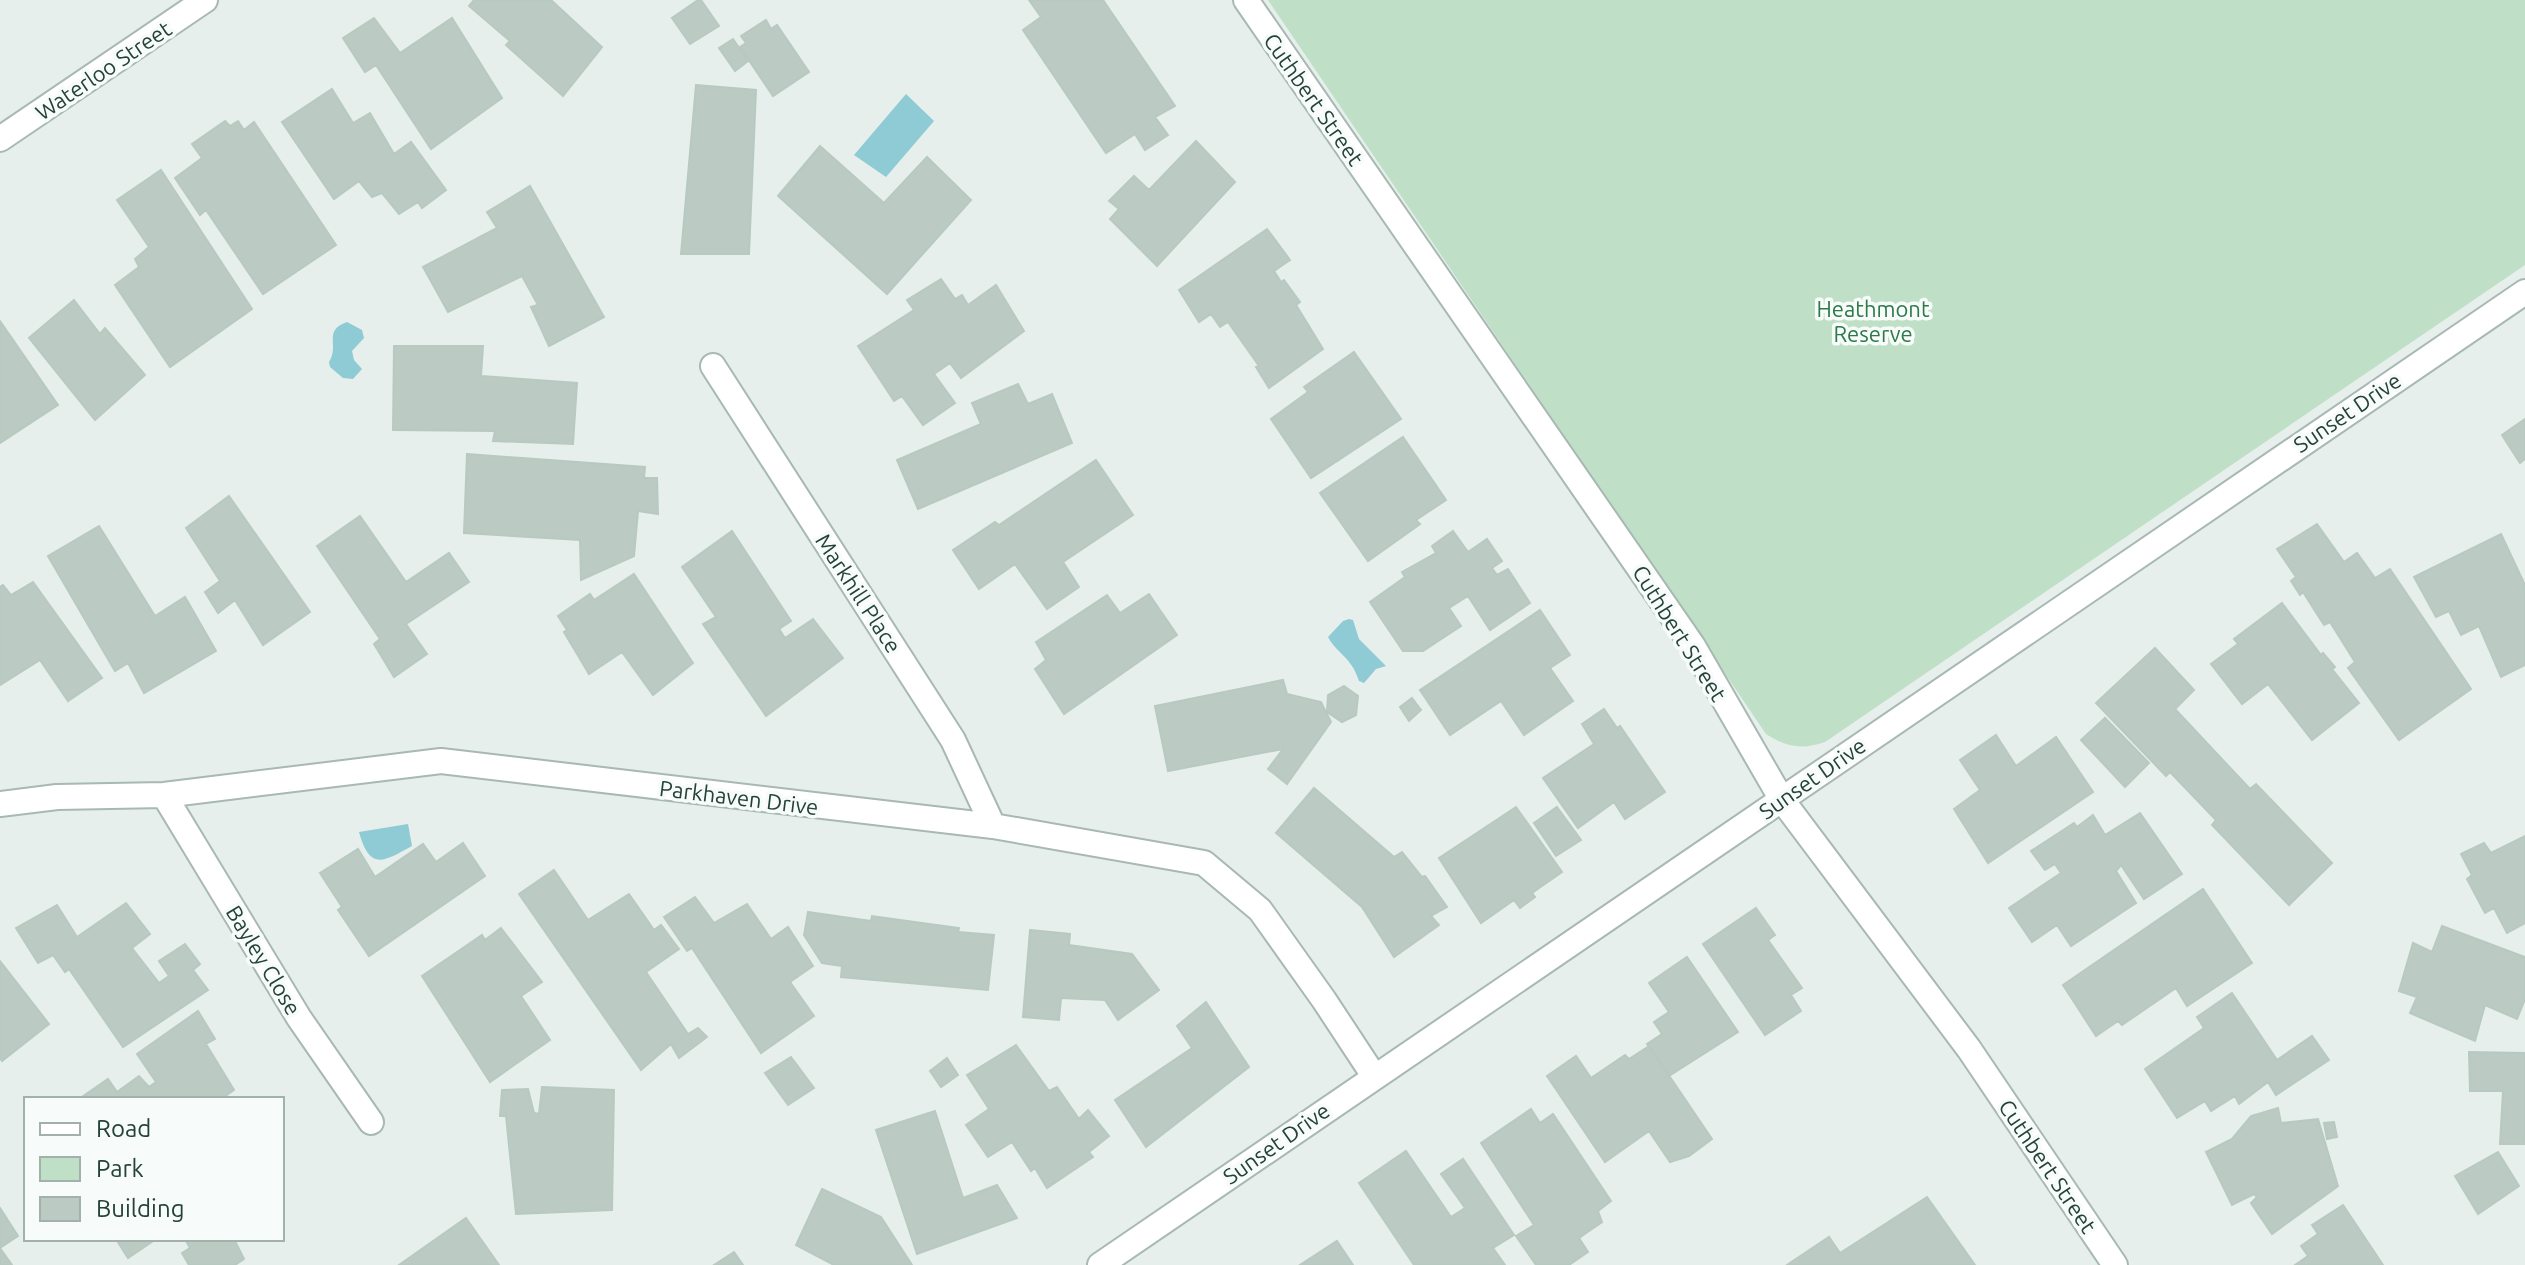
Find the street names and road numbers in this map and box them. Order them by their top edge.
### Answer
street label: Waterloo Street [30,15,176,125]
street label: Cuthbert Street [1259,28,1369,170]
street label: Sunset Drive [2289,367,2405,457]
street label: Markhill Place [811,529,907,657]
street label: Cuthbert Street [1628,560,1732,706]
street label: Sunset Drive [1754,732,1870,824]
street label: Parkhaven Drive [658,775,820,819]
street label: Bayley Close [222,901,306,1019]
street label: Cuthbert Street [1994,1095,2102,1238]
street label: Sunset Drive [1218,1097,1334,1189]

